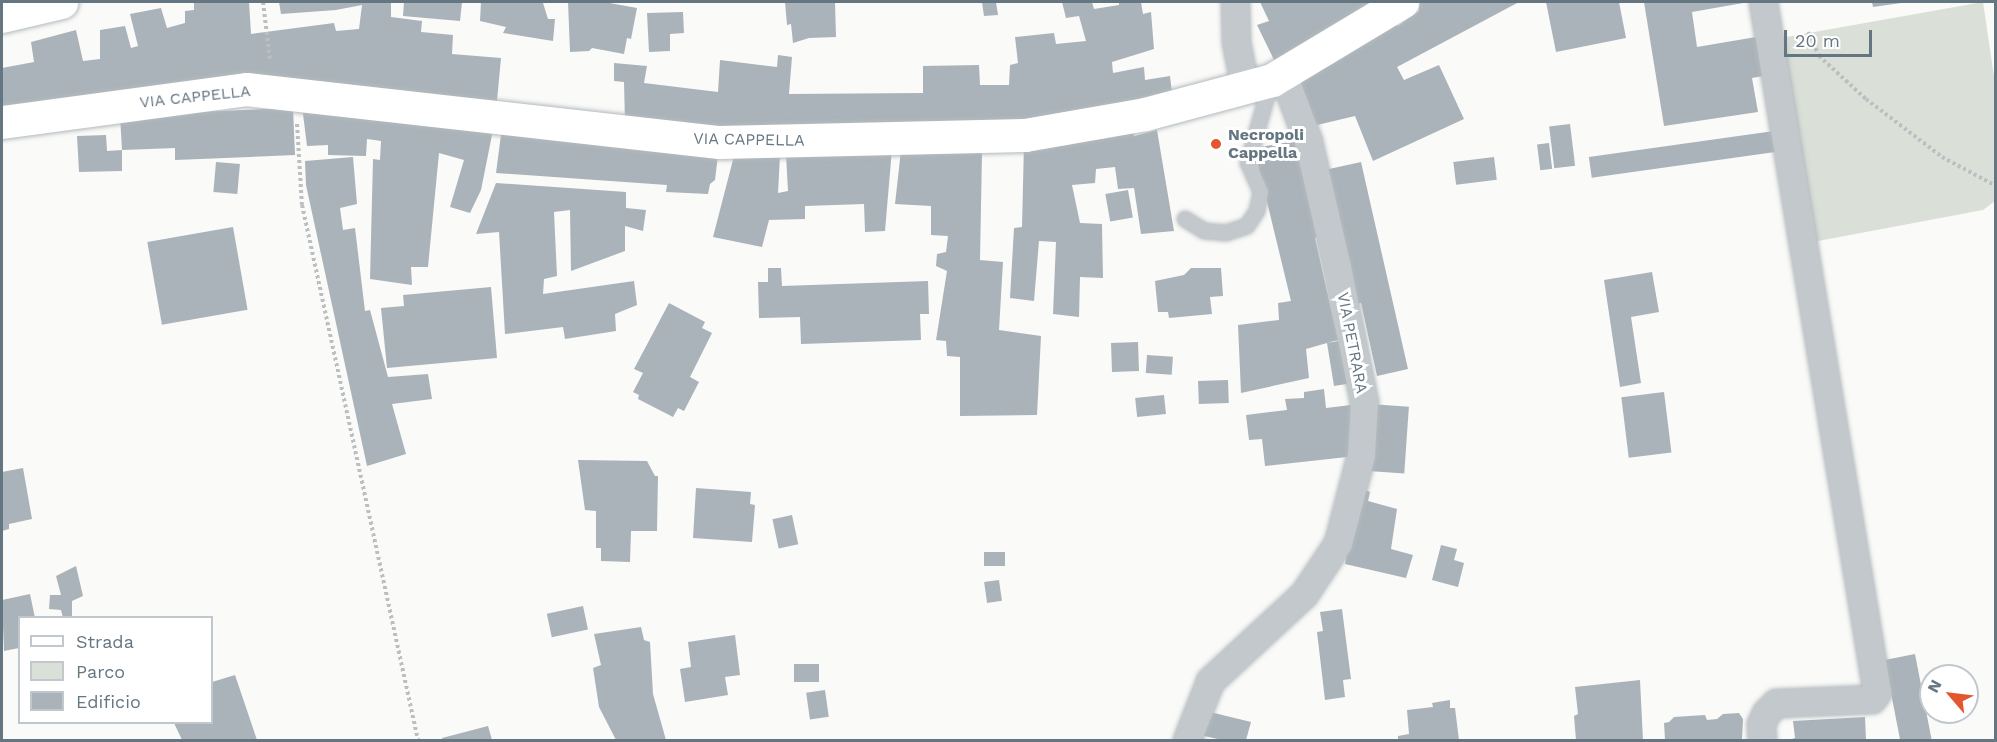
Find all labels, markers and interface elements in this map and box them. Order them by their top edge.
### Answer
scale bar [1787,18,1876,56]
text: 20 m [1795,30,1840,51]
street label: VIA CAPPELLA [138,82,252,112]
place label: Necropoli Cappella [1228,125,1304,163]
street label: VIA CAPPELLA [693,129,805,151]
marker: Necropoli Cappella [1209,137,1223,151]
street label: VIA PETRARA [1333,291,1371,395]
legend [18,616,213,724]
text: Strada [76,631,134,652]
text: Parco [76,661,125,682]
north arrow [1919,664,1979,724]
text: N [1923,677,1946,696]
text: Edificio [76,691,141,712]

